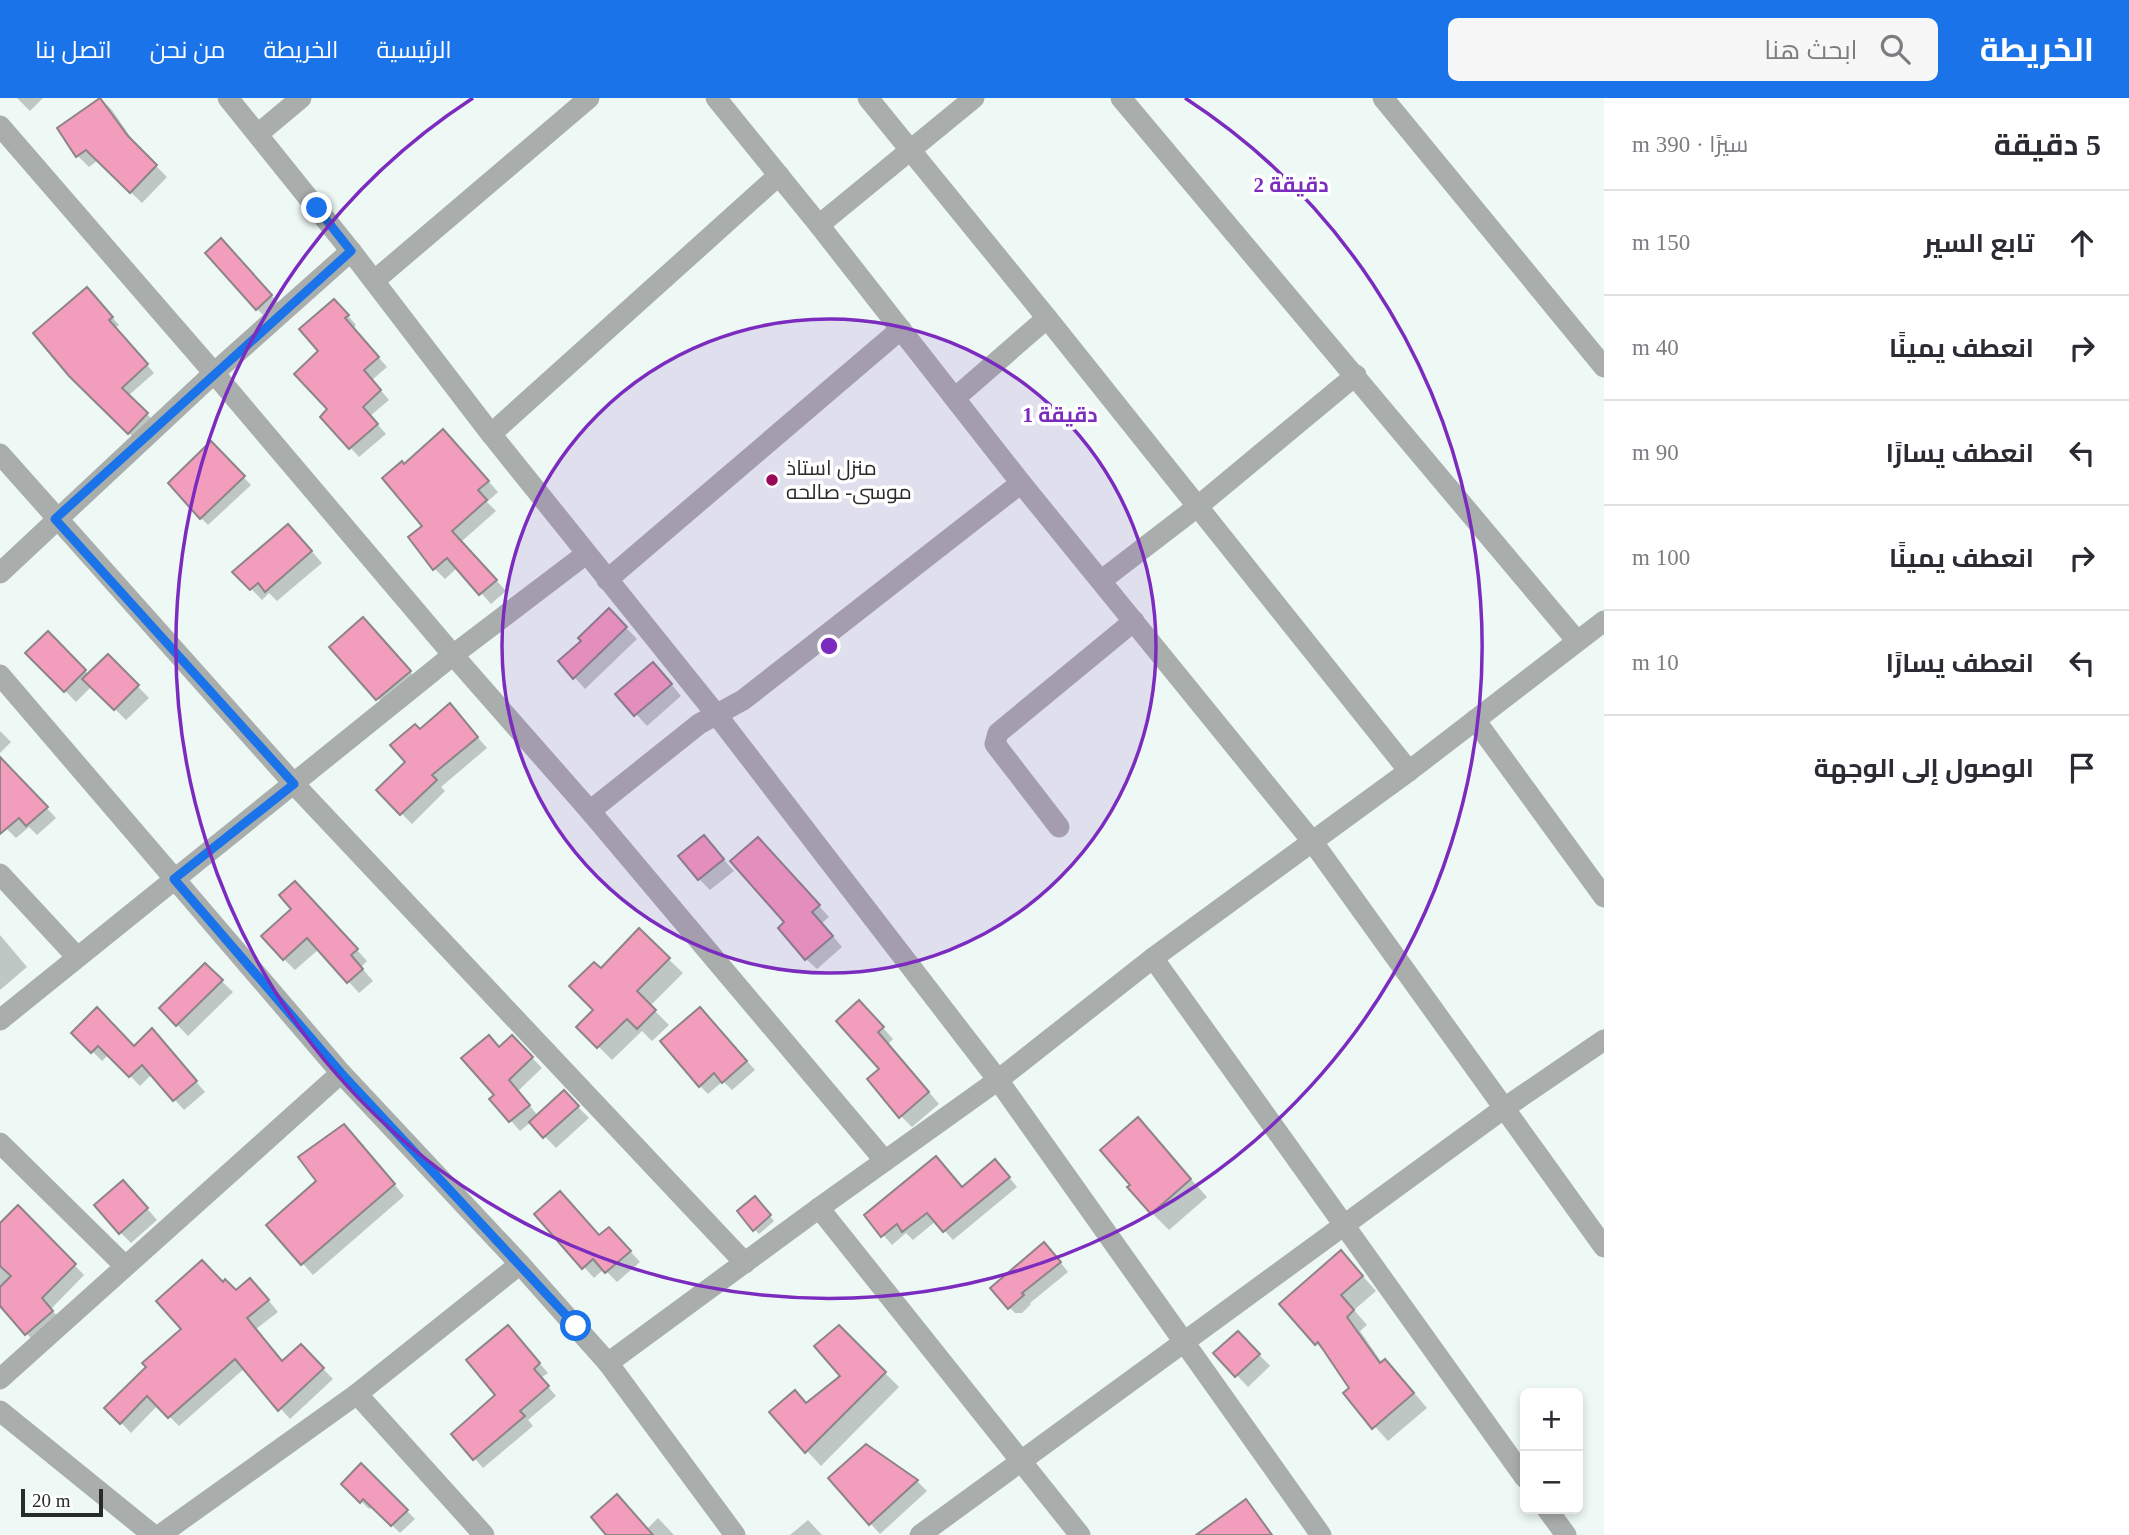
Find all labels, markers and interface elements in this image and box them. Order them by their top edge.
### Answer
search box [1448,18,1938,81]
icon: search [1876,30,1914,68]
text: الخريطة [1980,32,2094,68]
text: ابحث هنا [1764,36,1858,65]
text: اتصل بنا [35,37,112,63]
text: من نحن [150,37,226,63]
text: الخريطة [264,37,338,63]
text: الرئيسية [376,37,452,63]
text: 5 دقيقة [1994,128,2101,161]
text: سيرًا · 390 m [1632,132,1748,157]
text: 2 دقيقة [1253,173,1329,197]
route end [301,192,332,223]
icon: ahead [2063,224,2101,262]
text: تابع السير [1924,229,2034,258]
text: 150 m [1632,230,1690,255]
icon: right [2063,329,2101,367]
text: انعطف يمينًا [1889,334,2034,363]
text: 40 m [1632,335,1679,360]
text: 1 دقيقة [1022,403,1098,427]
icon: left [2063,434,2101,472]
text: انعطف يسارًا [1886,439,2034,468]
text: 90 m [1632,440,1679,465]
place label: منزل استاذ موسى- صالحه [786,456,912,505]
marker: منزل استاذ موسى- صالحه [764,472,780,488]
icon: right [2063,539,2101,577]
text: انعطف يمينًا [1889,544,2034,573]
text: 100 m [1632,545,1690,570]
centre of rings [817,634,841,658]
icon: left [2063,644,2101,682]
text: انعطف يسارًا [1886,649,2034,678]
text: 10 m [1632,650,1679,675]
icon: arrive [2063,749,2101,787]
text: الوصول إلى الوجهة [1814,754,2034,783]
route start [560,1310,591,1341]
map controls [1520,1388,1583,1514]
button: + [1520,1388,1583,1451]
button: − [1520,1451,1583,1514]
scale bar [21,1486,103,1518]
text: 20 m [32,1490,71,1511]

